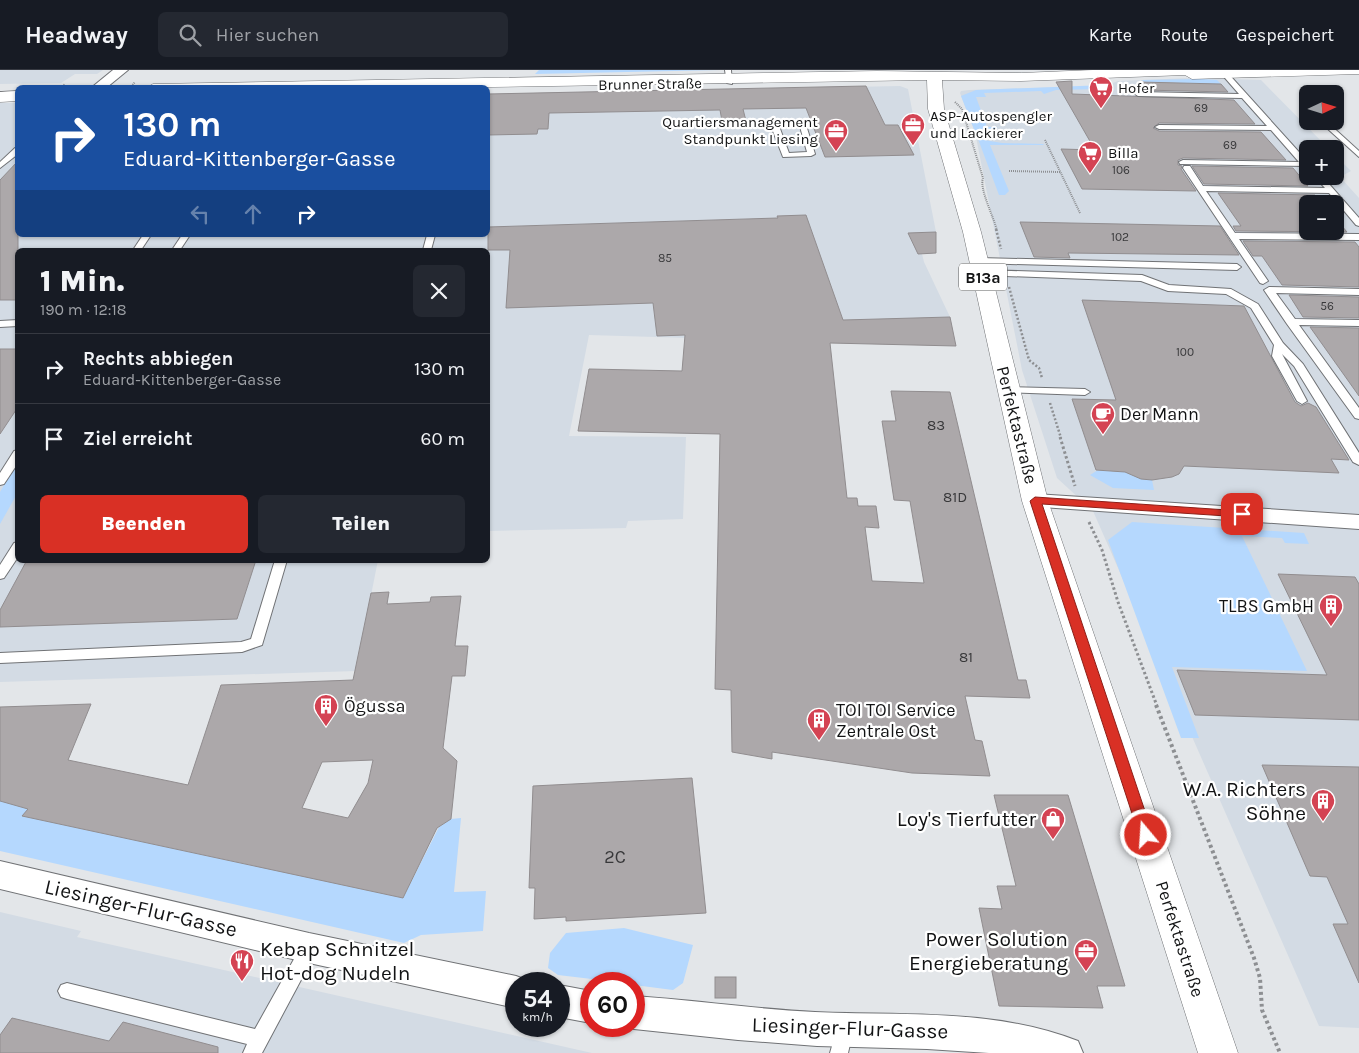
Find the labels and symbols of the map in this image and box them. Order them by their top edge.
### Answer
street label: Brunner Straße [598,74,702,94]
supermarket icon: Hofer [1088,75,1114,109]
place label: Hofer [1118,79,1155,97]
north arrow [1299,85,1344,130]
house number: 69 [1194,101,1208,115]
place label: ASP-Autospengler und Lackierer [930,107,1053,142]
office icon: ASP-Autospengler und Lackierer [900,112,926,146]
place label: Quartiersmanagement Standpunkt Liesing [662,113,819,148]
office icon: Quartiersmanagement Standpunkt Liesing [823,118,849,152]
house number: 69 [1223,138,1237,152]
supermarket icon: Billa [1077,140,1103,174]
place label: Billa [1108,144,1138,162]
house number: 106 [1112,163,1130,177]
house number: 102 [1111,230,1129,244]
house number: 85 [658,251,672,265]
road number: B13a [959,263,1007,290]
house number: 56 [1320,299,1334,313]
house number: 100 [1176,345,1194,359]
street label: Perfektastraße [992,364,1042,486]
cafe icon: Der Mann [1090,401,1116,435]
place label: Der Mann [1120,403,1199,425]
house number: 83 [927,416,945,434]
house number: 81D [943,488,967,506]
pin [1221,493,1263,535]
building icon: TLBS GmbH [1318,593,1344,627]
place label: TLBS GmbH [1219,595,1314,617]
house number: 81 [959,648,973,666]
building icon: Ögussa [313,693,339,727]
place label: Ögussa [344,695,406,717]
place label: TOI TOI Service Zentrale Ost [836,699,955,742]
building icon: TOI TOI Service Zentrale Ost [806,707,832,741]
place label: W.A. Richters Söhne [1183,777,1306,825]
building icon: W.A. Richters Söhne [1310,788,1336,822]
shop icon: Loy's Tierfutter [1040,806,1066,840]
place label: Loy's Tierfutter [897,807,1036,831]
position arrow [1119,808,1171,860]
house number: 2C [604,846,626,868]
street label: Liesinger-Flur-Gasse [42,874,240,942]
street label: Perfektastraße [1151,878,1209,1000]
place label: Power Solution Energieberatung [909,927,1068,975]
place label: Kebap Schnitzel Hot-dog Nudeln [260,937,414,985]
office icon: Power Solution Energieberatung [1073,938,1099,972]
restaurant icon: Kebap Schnitzel Hot-dog Nudeln [229,948,255,982]
speed limit sign: 60 [580,972,645,1037]
street label: Liesinger-Flur-Gasse [751,1013,949,1043]

